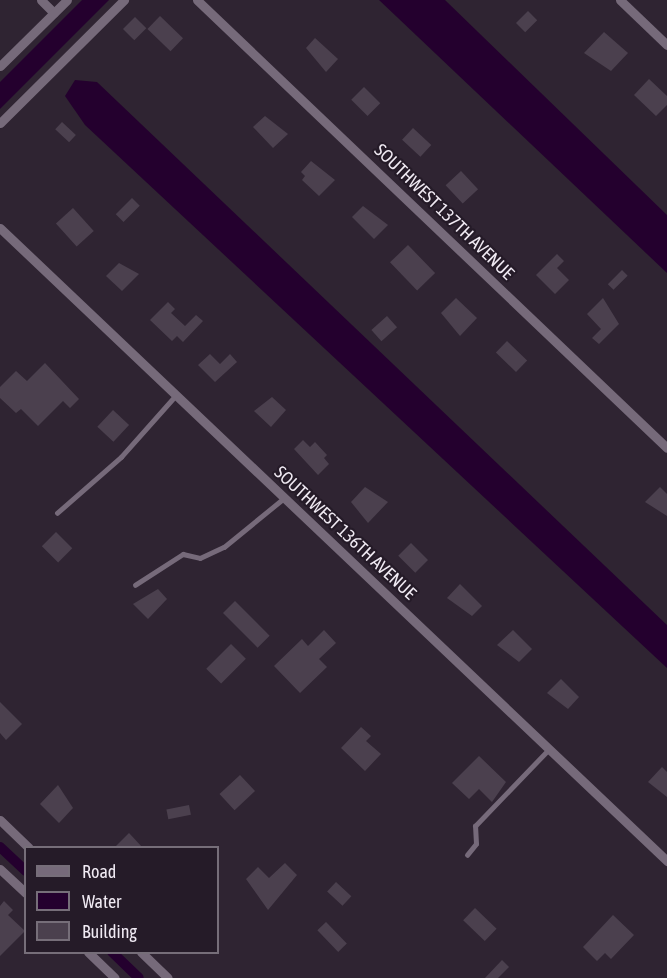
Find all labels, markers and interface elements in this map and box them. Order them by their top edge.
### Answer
street label: SOUTHWEST 137TH AVENUE [370,140,518,284]
street label: SOUTHWEST 136TH AVENUE [270,462,420,604]
legend [24,846,219,954]
text: Road [82,861,116,882]
text: Water [82,891,121,912]
text: Building [82,921,137,942]

